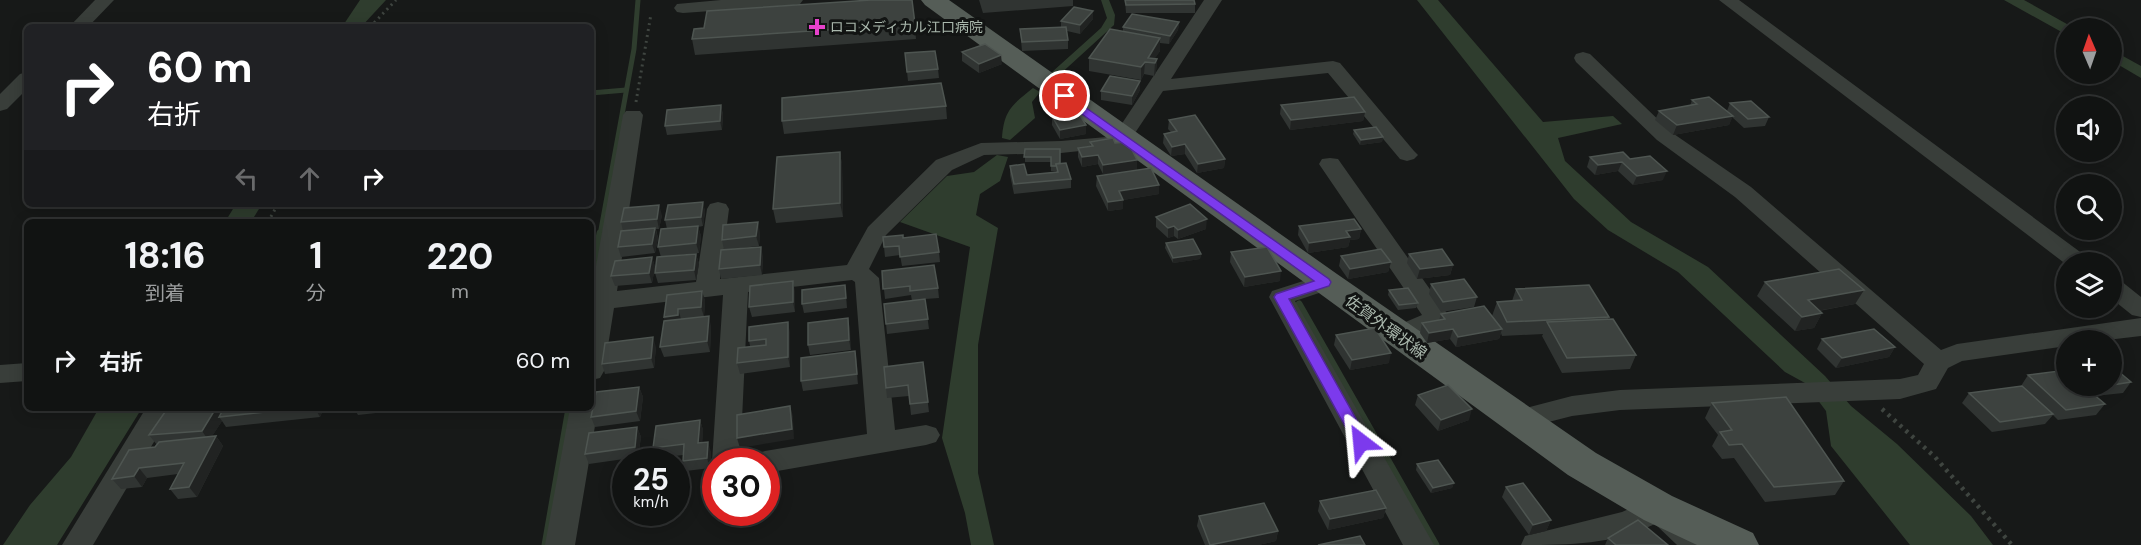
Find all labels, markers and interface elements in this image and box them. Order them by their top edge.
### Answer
marker: ロコメディカル江口病院 [808,18,826,36]
place label: ロコメディカル江口病院 [830,18,983,36]
north arrow [2056,18,2122,84]
map controls [2056,18,2122,396]
text: 60 m [147,40,253,95]
icon: right [48,48,126,126]
pin [1039,70,1090,121]
icon: arrive [1048,79,1081,112]
button: sound [2056,96,2122,162]
text: 右折 [147,97,201,132]
icon: left [230,162,263,195]
icon: ahead [293,162,326,195]
icon: right [356,162,389,195]
button: search [2056,174,2122,240]
text: 18:16 [125,232,206,279]
text: 1 [310,232,323,279]
text: 220 [427,233,493,280]
button: layers [2056,252,2122,318]
text: m [451,278,469,304]
text: 到着 [145,280,185,306]
text: 分 [306,280,326,306]
street label: 佐賀外環状線 [1341,290,1431,364]
button: + [2056,330,2122,396]
icon: right [48,344,81,377]
text: 60 m [516,346,570,375]
text: 右折 [99,348,143,377]
position arrow [1329,410,1393,474]
speed limit sign: 30 [702,448,780,526]
text: 25 [633,460,669,499]
text: km/h [633,492,669,512]

